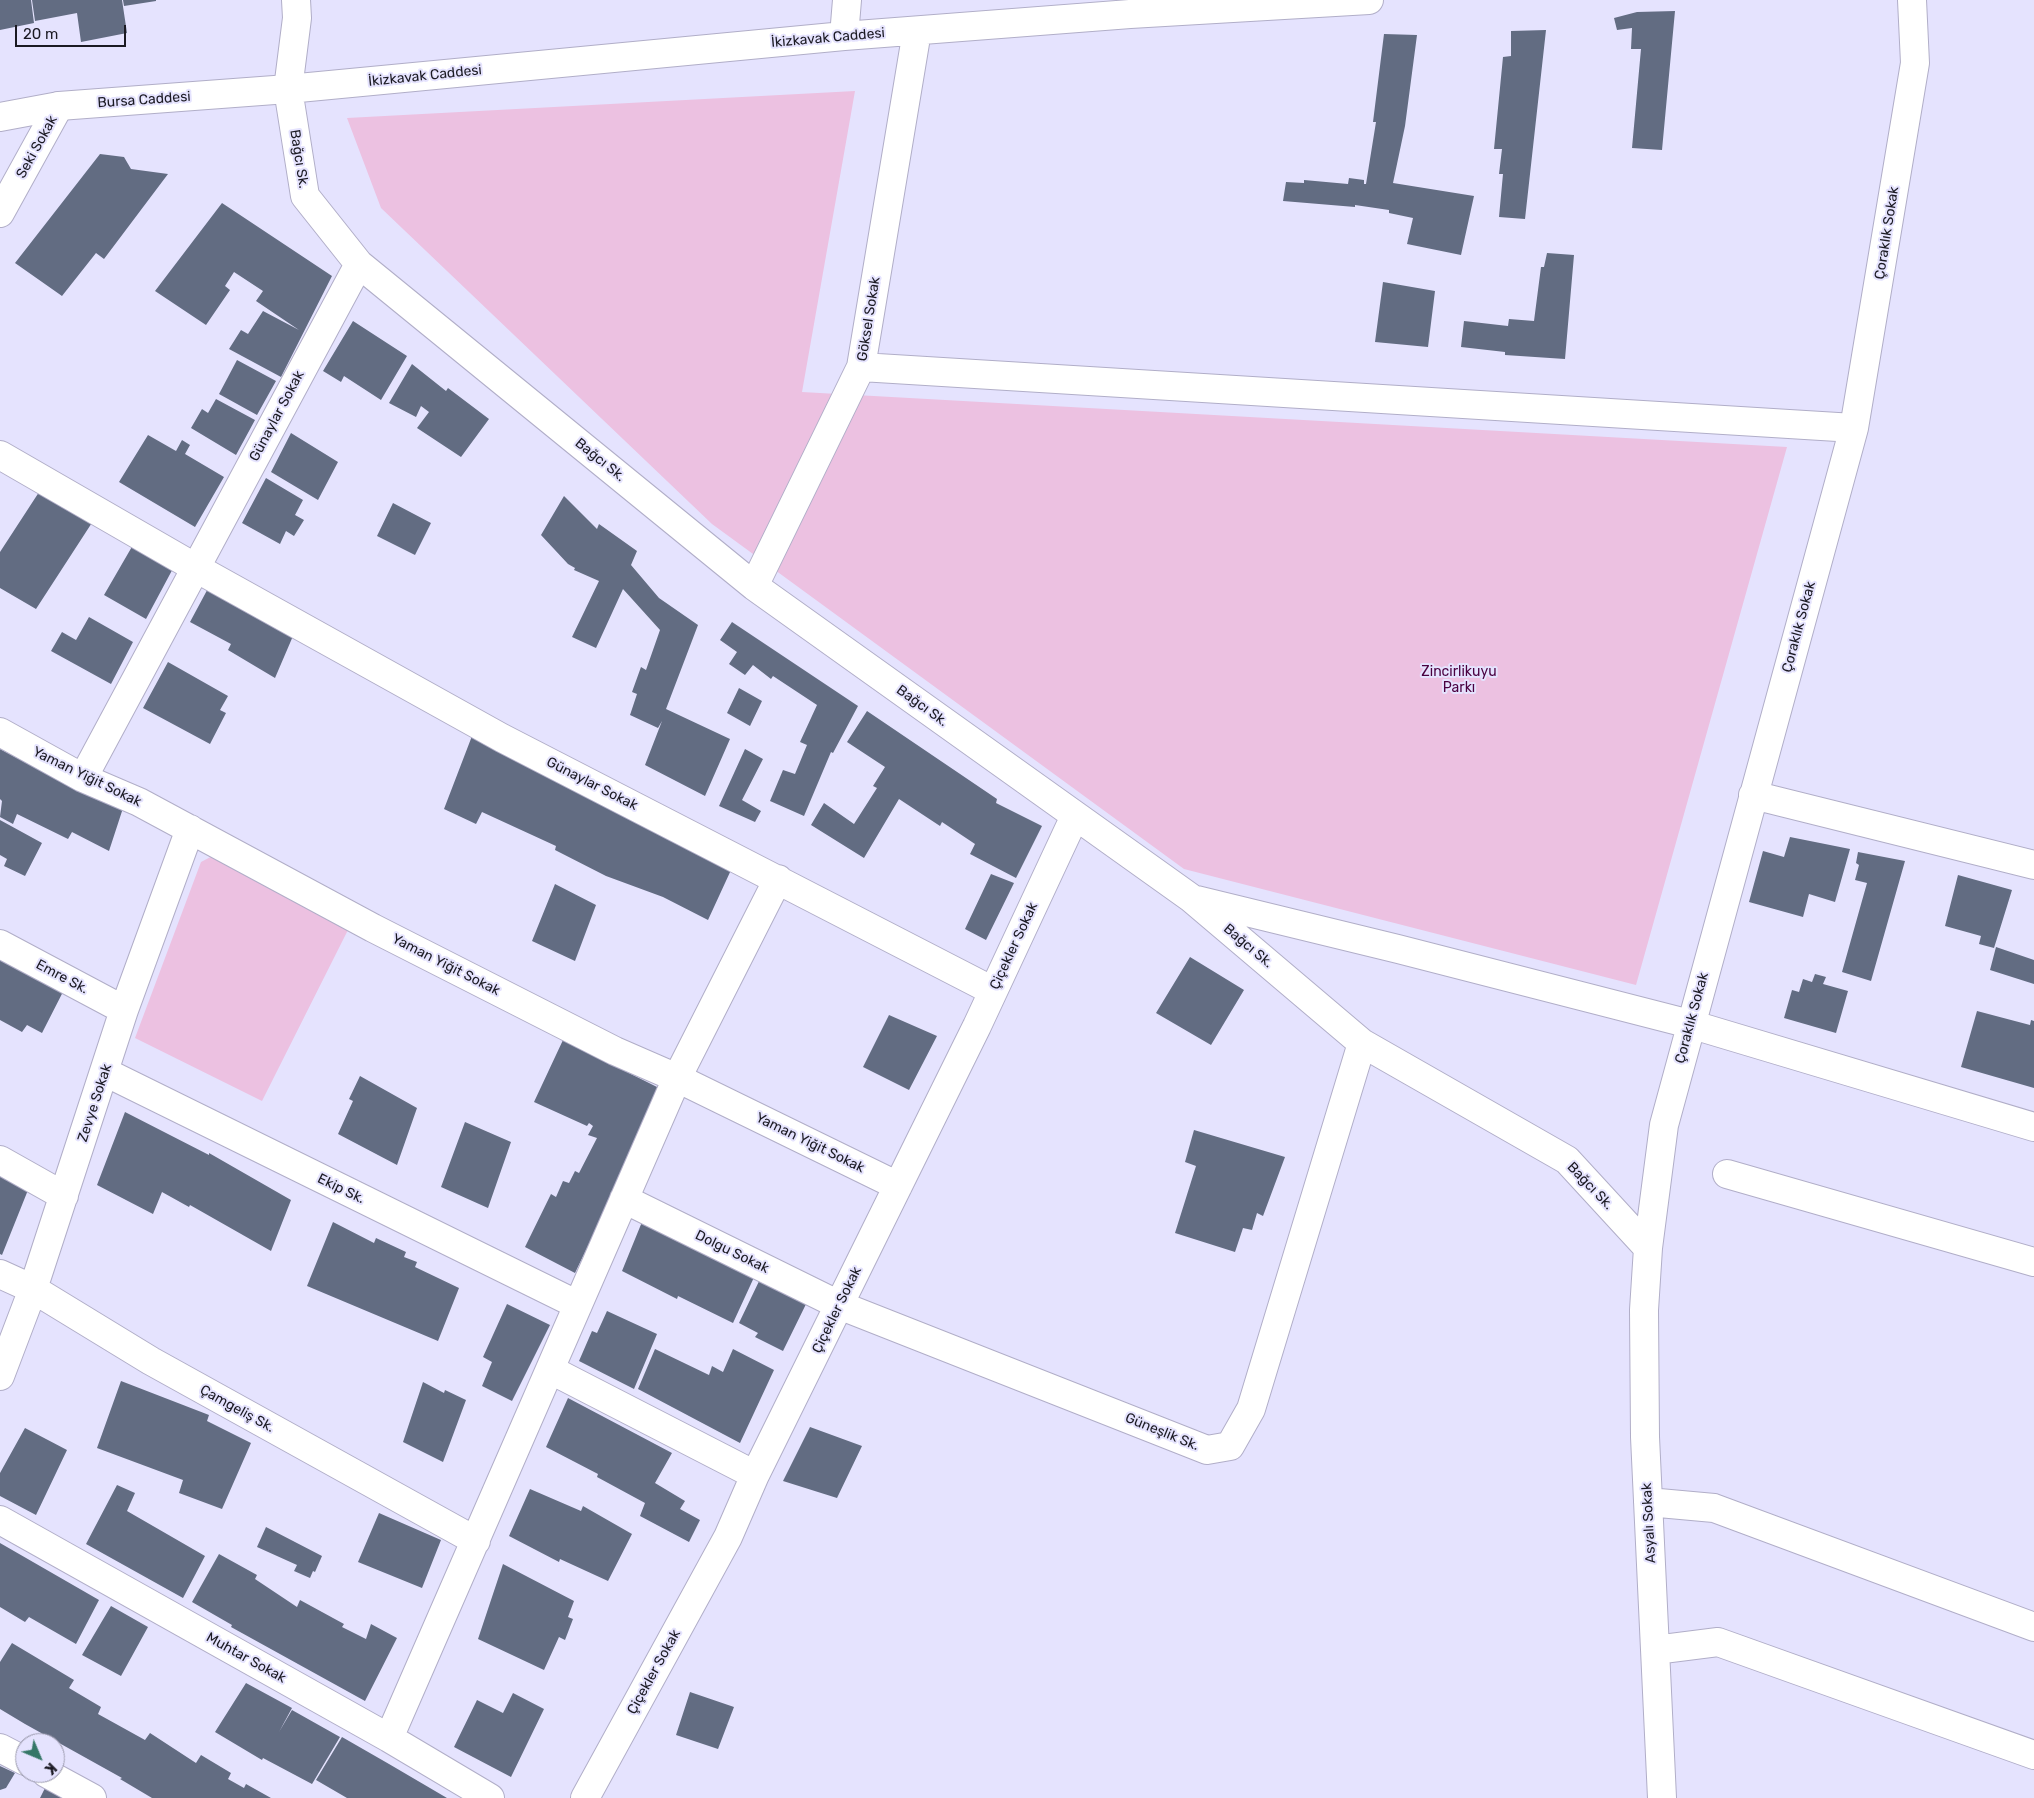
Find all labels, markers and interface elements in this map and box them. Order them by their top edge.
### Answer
scale bar [18,15,129,47]
text: 20 m [23,25,58,43]
street label: İkizkavak Caddesi [770,25,886,51]
street label: İkizkavak Caddesi [367,62,483,90]
street label: Bursa Caddesi [97,88,191,112]
street label: Seki Sokak [13,113,61,181]
street label: Bağcı Sk. [286,128,312,190]
street label: Çoraklık Sokak [1871,185,1903,281]
street label: Göksel Sokak [854,276,884,362]
street label: Günaylar Sokak [246,368,308,464]
street label: Bağcı Sk. [572,435,628,485]
street label: Çoraklık Sokak [1779,580,1819,674]
park label: Zincirlikuyu Parkı [1421,664,1497,696]
street label: Bağcı Sk. [893,682,951,730]
street label: Yaman Yiğit Sokak [30,743,144,811]
street label: Günaylar Sokak [543,754,641,814]
street label: Çiçekler Sokak [986,900,1042,992]
street label: Bağcı Sk. [1220,920,1276,972]
street label: Yaman Yiğit Sokak [389,930,503,1000]
street label: Emre Sk. [33,956,91,998]
street label: Çoraklık Sokak [1672,971,1712,1065]
street label: Zevye Sokak [74,1062,116,1144]
street label: Yaman Yiğit Sokak [753,1109,867,1177]
street label: Bağcı Sk. [1563,1159,1617,1213]
street label: Ekip Sk. [315,1170,367,1208]
street label: Dolgu Sokak [692,1227,772,1277]
street label: Çiçekler Sokak [809,1264,865,1356]
street label: Çamgeliş Sk. [197,1382,277,1436]
street label: Güneşlik Sk. [1123,1410,1201,1454]
street label: Asyalı Sokak [1639,1482,1659,1564]
street label: Çiçekler Sokak [624,1627,684,1717]
street label: Muhtar Sokak [203,1629,289,1687]
north arrow [15,1733,65,1783]
text: K [41,1759,60,1778]

